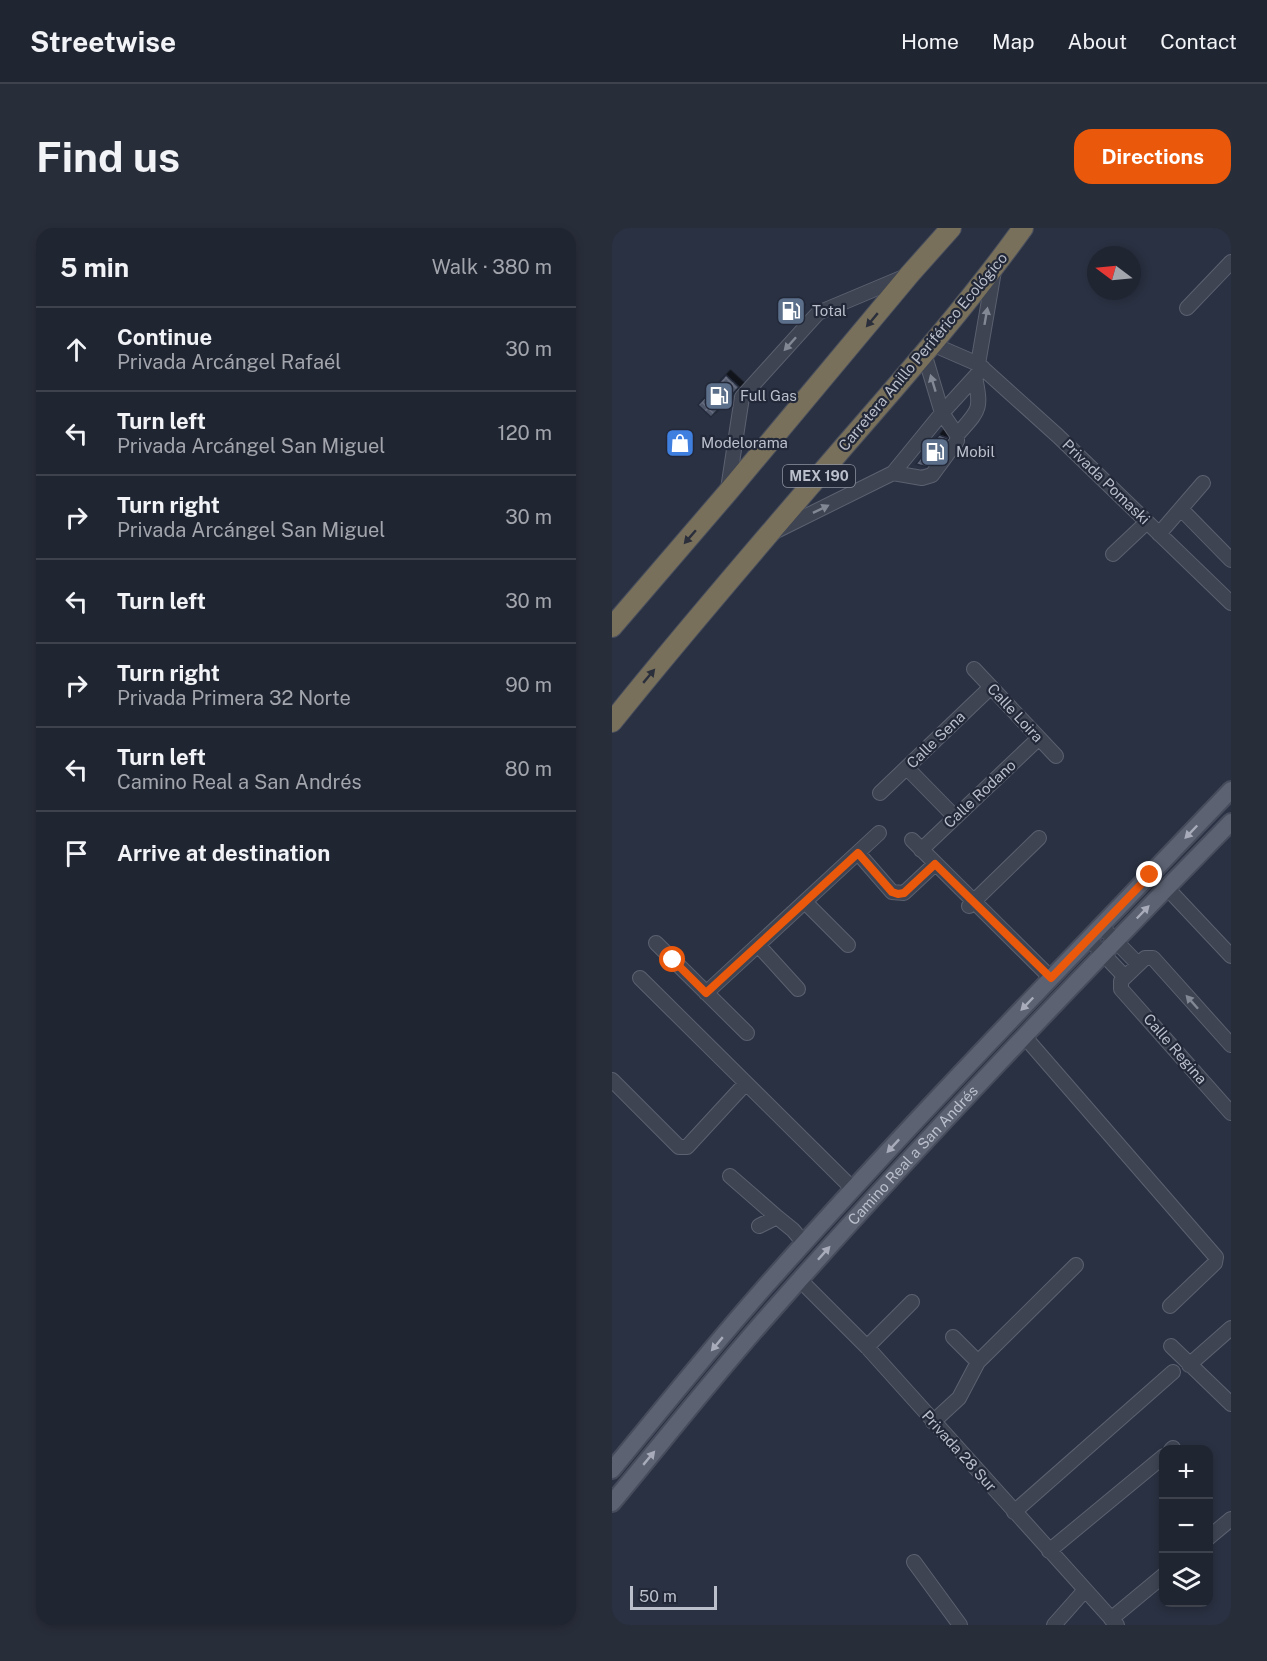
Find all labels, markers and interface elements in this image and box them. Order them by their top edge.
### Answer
text: Streetwise [30,25,176,58]
text: Home [901,29,959,54]
text: Map [992,29,1035,54]
text: About [1068,29,1127,54]
text: Contact [1160,29,1237,54]
button: Directions [1074,129,1231,184]
text: Find us [36,132,180,181]
north arrow [1087,246,1141,300]
street label: Carretera Anillo Periférico Ecológico [835,249,1010,454]
text: 5 min [60,252,129,283]
text: Walk · 380 m [432,255,552,279]
fuel station icon: Total [775,295,807,327]
place label: Total [812,302,847,319]
one-way arrow [982,306,991,325]
one-way arrow [865,312,878,328]
text: Continue [117,324,212,350]
icon: ahead [60,333,93,366]
text: 30 m [505,337,552,361]
one-way arrow [783,337,797,352]
text: Privada Arcángel Rafaél [117,350,341,374]
one-way arrow [928,374,937,392]
fuel station icon: Full Gas [703,380,735,412]
place label: Full Gas [740,387,797,404]
text: Turn left [117,408,206,434]
icon: left [60,417,93,450]
text: 120 m [498,421,552,445]
shop icon: Modelorama [664,427,696,459]
text: Privada Arcángel San Miguel [117,434,385,458]
place label: Modelorama [701,434,788,451]
fuel station icon: Mobil [919,436,951,468]
street label: Privada Pomaski [1059,436,1153,528]
place label: Mobil [956,443,995,460]
road number: MEX 190 [783,465,855,487]
text: Turn right [117,492,220,518]
icon: right [60,501,93,534]
one-way arrow [812,504,829,513]
text: 30 m [505,505,552,529]
text: Privada Arcángel San Miguel [117,518,385,542]
one-way arrow [683,529,696,545]
icon: left [60,585,93,618]
text: Turn left [117,588,206,614]
text: 30 m [505,589,552,613]
text: Turn right [117,660,220,686]
icon: right [60,669,93,702]
one-way arrow [642,669,655,684]
text: 90 m [505,673,552,697]
street label: Calle Loira [984,680,1047,745]
text: Privada Primera 32 Norte [117,686,351,710]
street label: Calle Sena [903,708,968,772]
text: Turn left [117,744,206,770]
icon: left [60,753,93,786]
street label: Calle Rodano [940,756,1019,831]
text: 80 m [505,757,552,781]
text: Camino Real a San Andrés [117,770,362,794]
one-way arrow [1184,825,1198,839]
icon: arrive [60,837,93,870]
text: Arrive at destination [117,840,330,866]
route end [1136,861,1162,887]
one-way arrow [1136,905,1150,919]
route start [659,946,685,972]
one-way arrow [1185,994,1199,1009]
one-way arrow [1020,996,1034,1010]
street label: Calle Regina [1140,1010,1210,1087]
street label: Camino Real a San Andrés [844,1082,981,1228]
one-way arrow [886,1138,900,1153]
one-way arrow [817,1246,831,1261]
one-way arrow [711,1336,724,1351]
street label: Privada 28 Sur [919,1407,1000,1495]
map controls [1159,1445,1213,1607]
button: + [1159,1445,1213,1499]
one-way arrow [643,1450,656,1466]
button: − [1159,1499,1213,1553]
button: layers [1159,1553,1213,1607]
scale bar [630,1583,717,1610]
text: 50 m [639,1587,677,1606]

